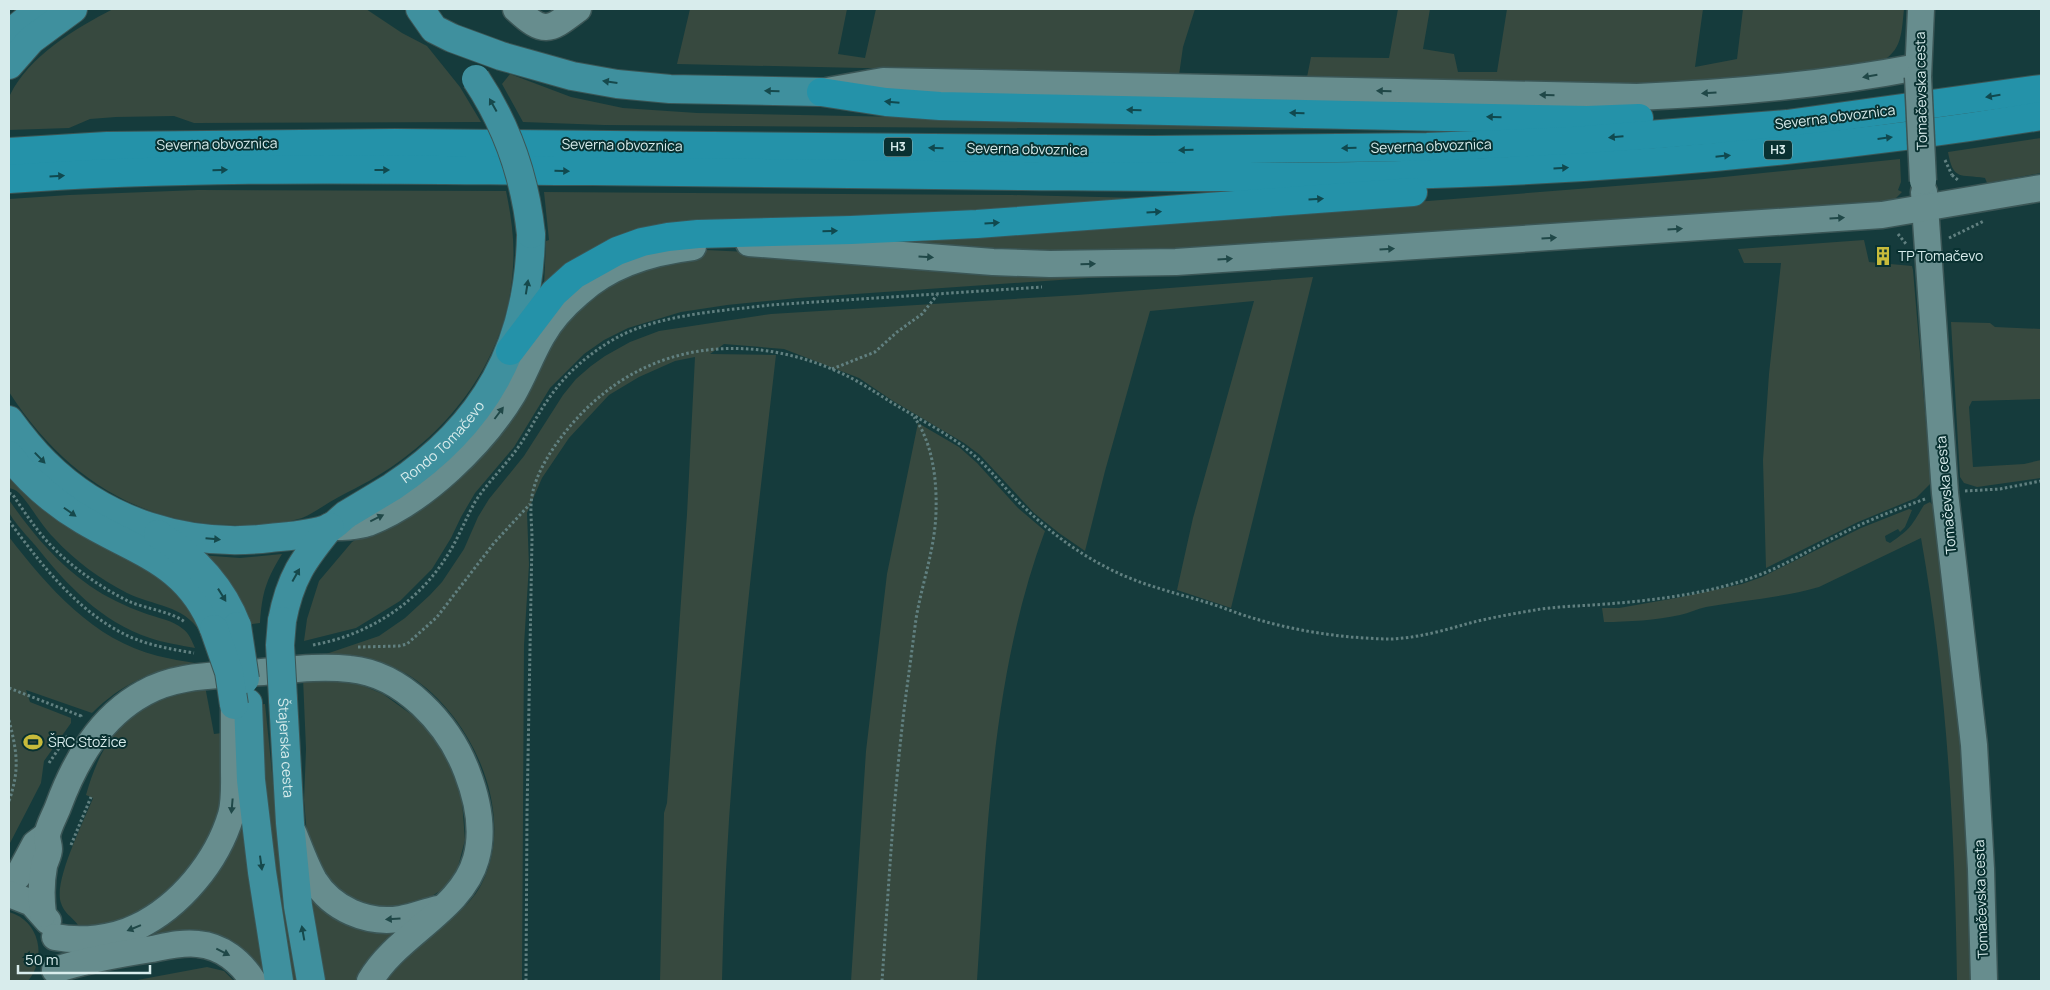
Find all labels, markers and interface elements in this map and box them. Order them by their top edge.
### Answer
street label: Tomačevska cesta [1910,31,1931,151]
one-way arrow [1862,73,1878,81]
one-way arrow [602,78,618,86]
one-way arrow [764,87,780,95]
one-way arrow [1376,87,1392,95]
one-way arrow [1701,90,1717,98]
one-way arrow [1538,91,1554,99]
one-way arrow [1985,92,2001,100]
one-way arrow [489,97,497,112]
one-way arrow [883,98,899,106]
street label: Severna obvoznica [1774,100,1896,133]
one-way arrow [1126,106,1142,114]
one-way arrow [1288,109,1304,117]
one-way arrow [1486,113,1502,121]
street label: Severna obvoznica [156,133,278,154]
street label: Severna obvoznica [561,134,683,155]
street label: Severna obvoznica [1370,134,1492,157]
one-way arrow [1608,134,1624,142]
one-way arrow [1877,134,1893,142]
road number: H3 [884,138,912,156]
street label: Severna obvoznica [966,138,1088,159]
road number: H3 [1764,140,1792,160]
one-way arrow [928,144,944,152]
one-way arrow [1341,144,1357,152]
one-way arrow [1178,146,1194,154]
one-way arrow [1716,152,1732,160]
one-way arrow [1554,164,1570,172]
one-way arrow [212,166,228,174]
one-way arrow [375,166,391,174]
one-way arrow [555,167,571,175]
one-way arrow [50,172,66,180]
one-way arrow [1308,195,1324,203]
one-way arrow [1146,207,1162,215]
one-way arrow [1830,213,1846,221]
one-way arrow [984,219,1000,227]
one-way arrow [1668,225,1684,233]
one-way arrow [822,226,838,234]
one-way arrow [1541,234,1557,242]
one-way arrow [1379,244,1395,252]
building icon: TP Tomačevo [1872,245,1894,267]
place label: TP Tomačevo [1898,246,1983,265]
one-way arrow [918,253,934,261]
one-way arrow [1217,255,1233,263]
one-way arrow [1080,259,1096,267]
one-way arrow [523,279,531,295]
street label: Rondo Tomačevo [397,397,488,487]
one-way arrow [494,407,505,420]
street label: Tomačevska cesta [1931,435,1960,555]
one-way arrow [34,452,46,464]
one-way arrow [64,507,77,517]
one-way arrow [370,514,384,522]
one-way arrow [206,535,222,543]
one-way arrow [292,567,300,582]
one-way arrow [218,589,227,602]
street label: Štajerska cesta [274,697,299,798]
sports icon: ŠRC Stožice [22,731,44,753]
place label: ŠRC Stožice [48,732,127,751]
one-way arrow [228,798,236,814]
street label: Tomačevska cesta [1969,839,1992,959]
one-way arrow [257,855,265,871]
one-way arrow [385,915,401,923]
one-way arrow [127,924,141,932]
one-way arrow [298,925,306,941]
scale bar [18,942,150,974]
one-way arrow [215,948,230,956]
text: 50 m [25,949,59,970]

